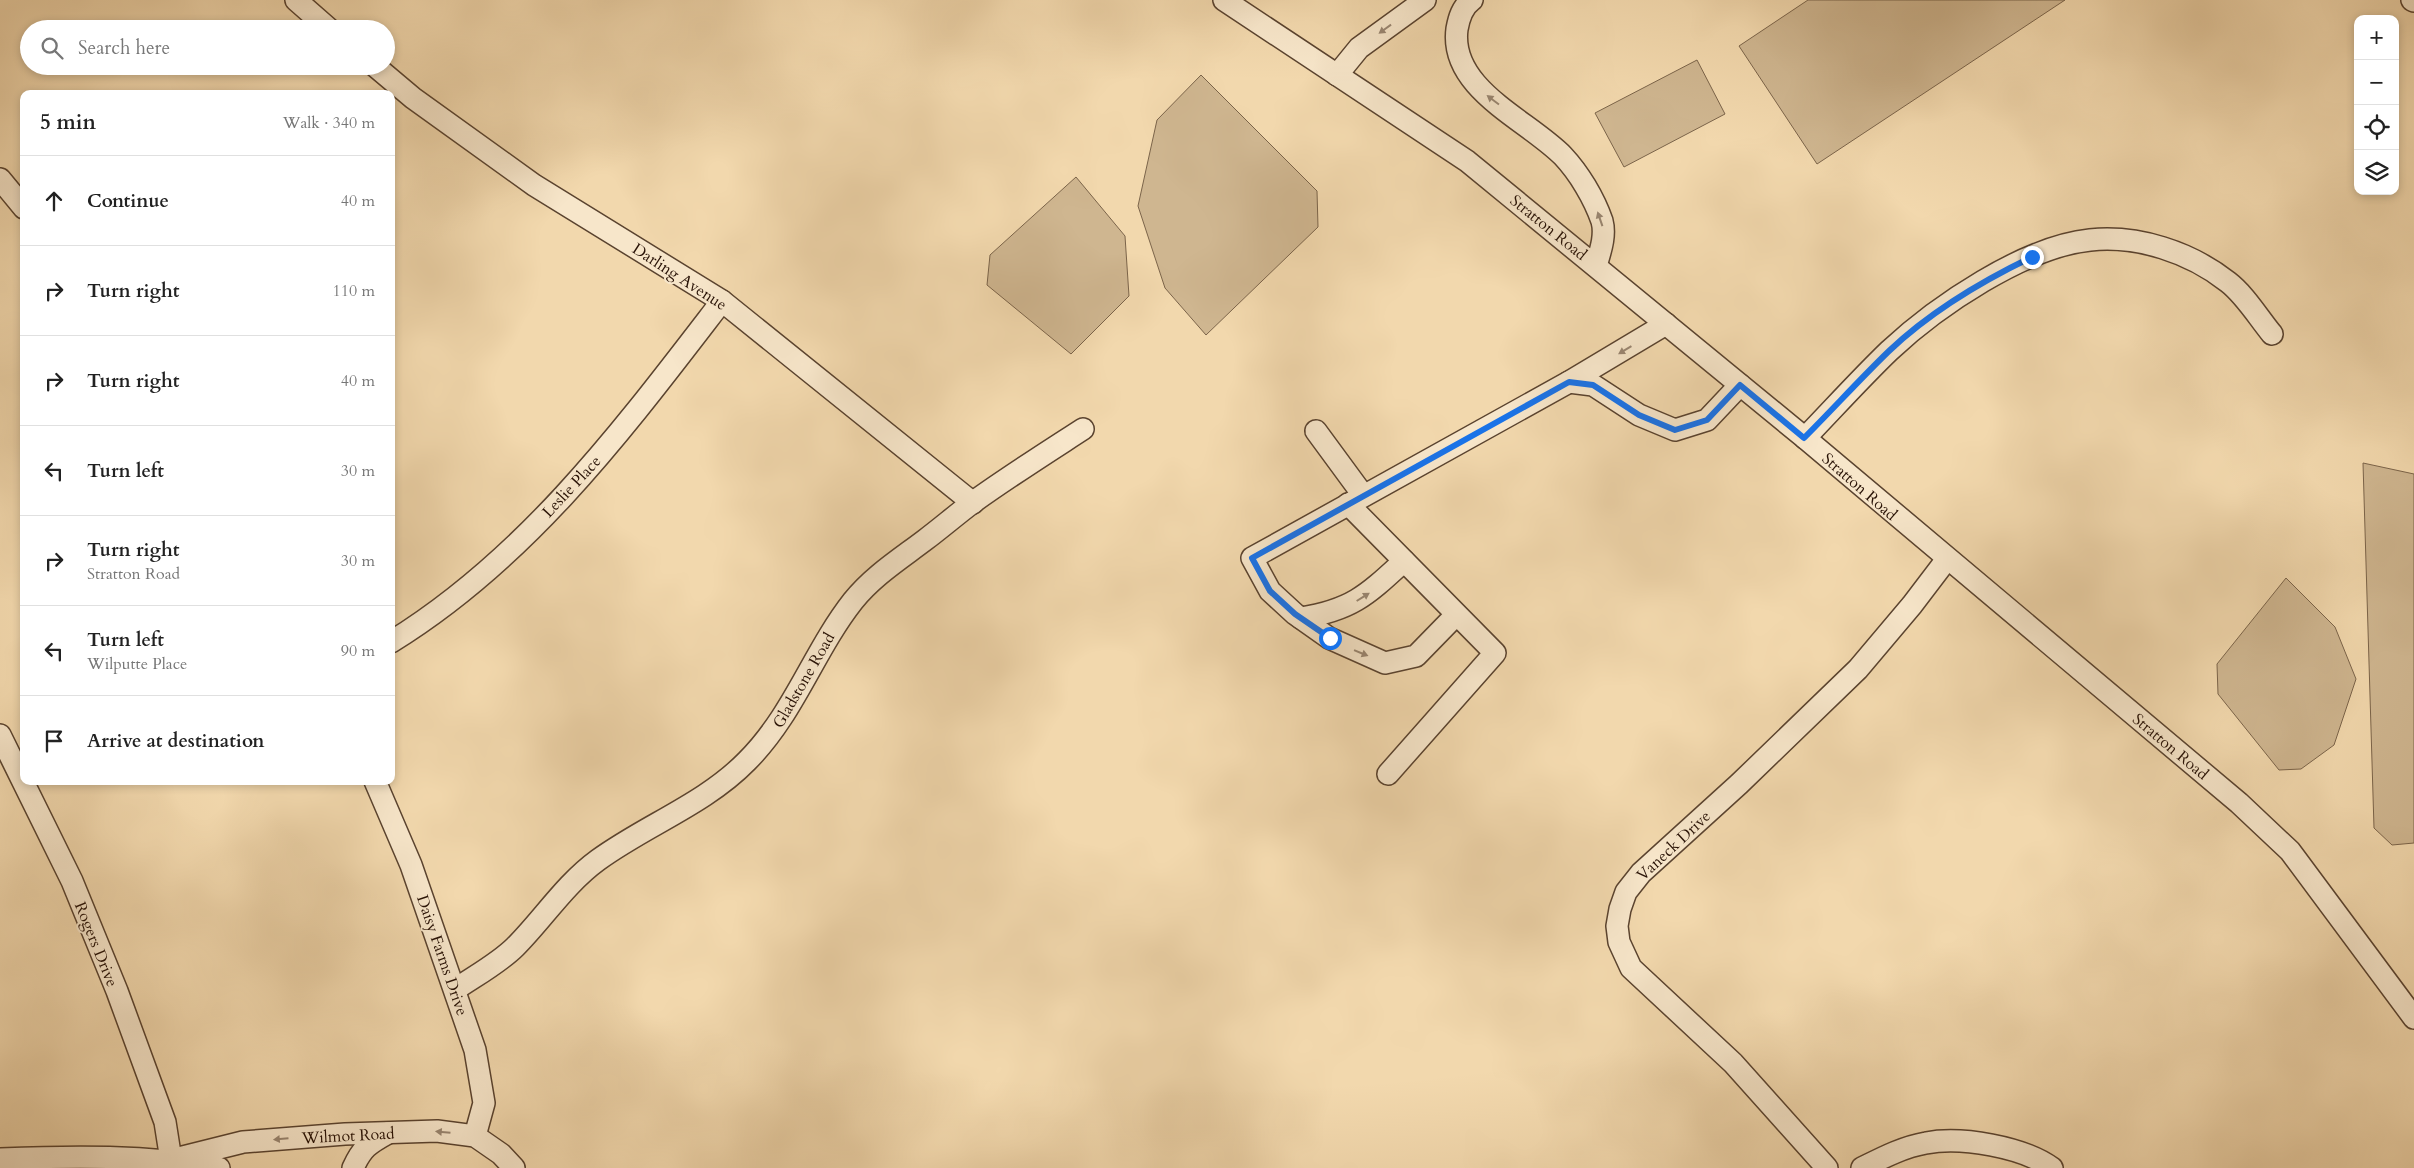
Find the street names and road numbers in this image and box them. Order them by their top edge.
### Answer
street label: Stratton Road [1505,190,1592,266]
street label: Darling Avenue [628,238,731,316]
street label: Stratton Road [1817,448,1902,526]
street label: Leslie Place [537,451,606,523]
street label: Gladstone Road [768,628,840,732]
street label: Stratton Road [2128,708,2213,785]
street label: Vaneck Drive [1632,806,1716,886]
street label: Daisy Farms Drive [411,892,473,1019]
street label: Rogers Drive [69,898,123,990]
street label: Wilmot Road [300,1123,396,1149]

